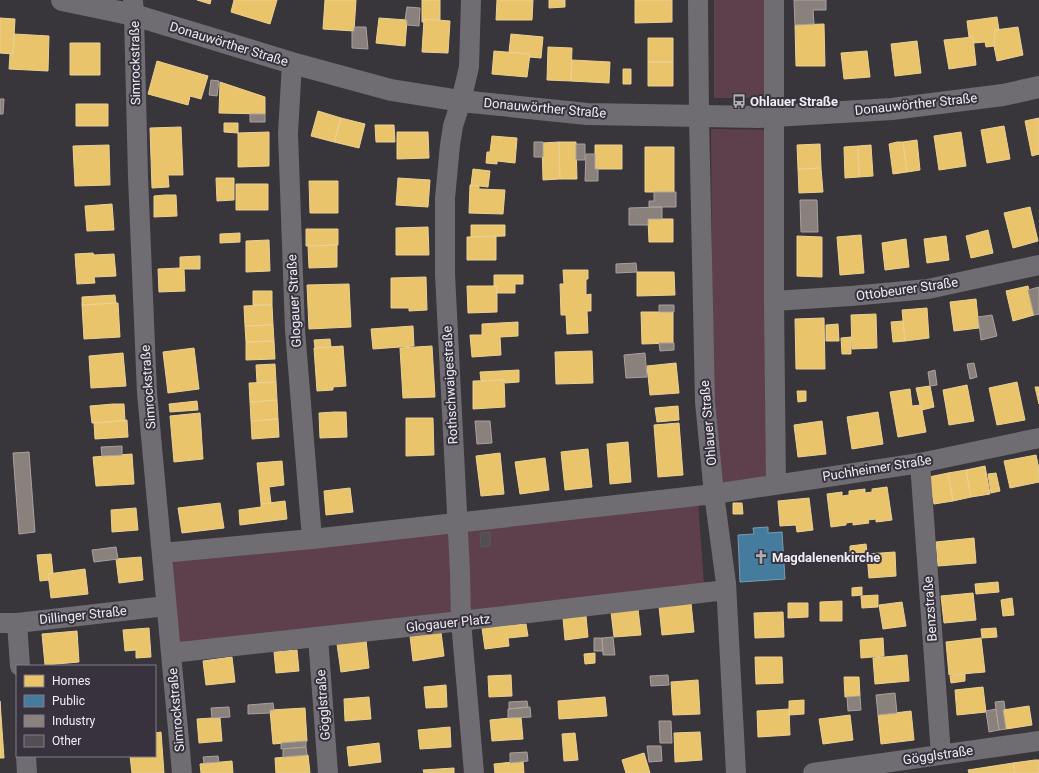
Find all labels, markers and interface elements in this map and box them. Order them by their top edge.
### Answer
street label: Donauwörther Straße [168,19,290,69]
street label: Simrockstraße [127,21,143,105]
street label: Donauwörther Straße [854,90,978,118]
bus stop icon: Ohlauer Straße [731,93,747,109]
place label: Ohlauer Straße [750,94,838,109]
street label: Donauwörther Straße [483,95,607,121]
street label: Glogauer Straße [284,254,304,348]
street label: Ottobeurer Straße [855,274,959,304]
street label: Rothschwaigestraße [439,325,461,445]
street label: Simrockstraße [138,344,158,430]
street label: Ohlauer Straße [697,379,719,466]
street label: Puchheimer Straße [821,452,933,484]
church icon: Magdalenenkirche [753,549,769,565]
place label: Magdalenenkirche [772,550,880,565]
street label: Benzstraße [920,576,940,642]
street label: Dillinger Straße [38,603,128,627]
street label: Glogauer Platz [405,611,491,635]
legend [16,665,156,757]
street label: Simrockstraße [165,667,187,753]
street label: Gögglstraße [313,669,333,741]
text: Homes [52,674,90,688]
text: Public [52,694,85,708]
text: Industry [52,714,96,728]
text: Other [52,734,81,748]
street label: Gögglstraße [902,743,974,767]

